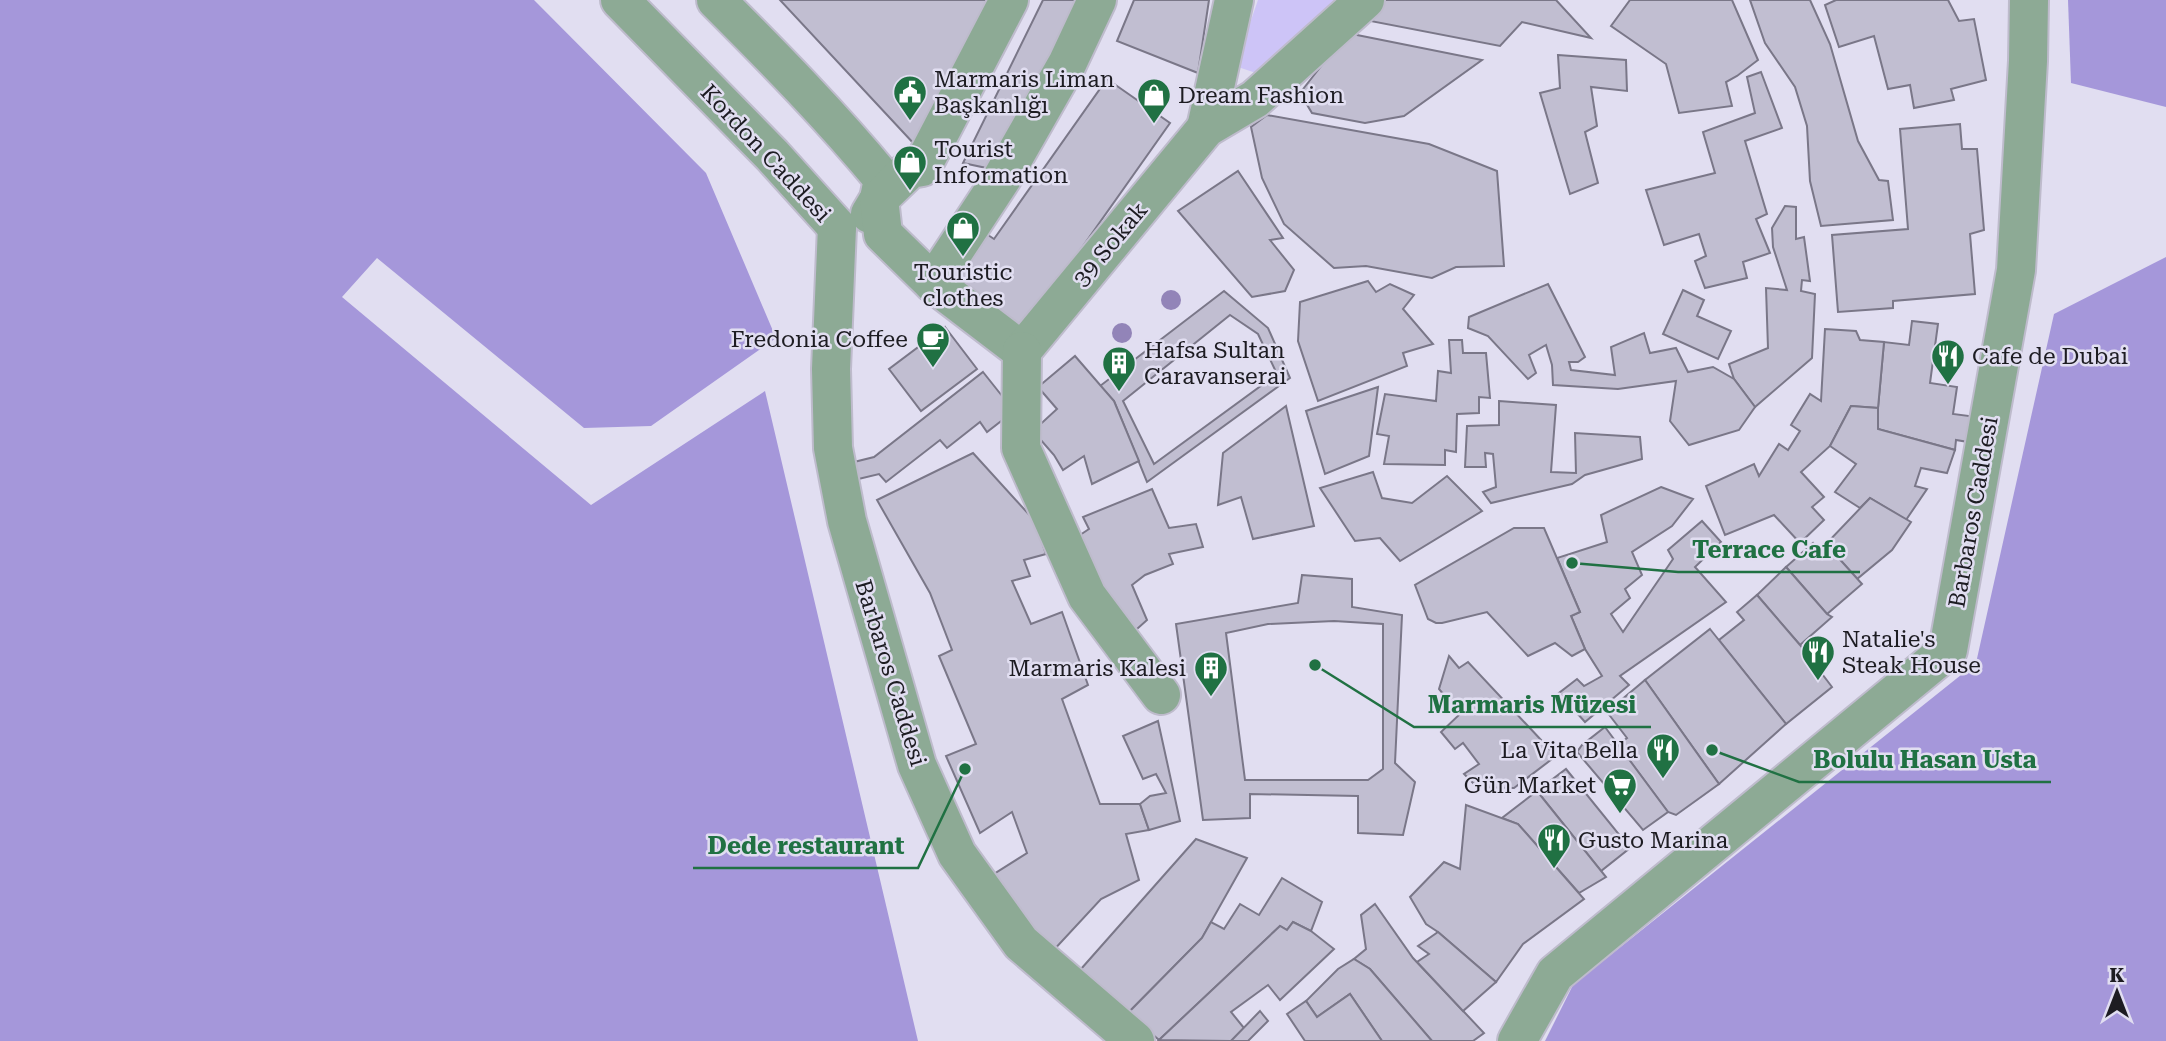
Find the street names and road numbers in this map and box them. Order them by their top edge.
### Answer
street label: Kordon Caddesi [695,79,836,228]
street label: 39 Sokak [1068,197,1154,292]
street label: Barbaros Caddesi [1943,414,2004,610]
street label: Barbaros Caddesi [849,577,932,770]

